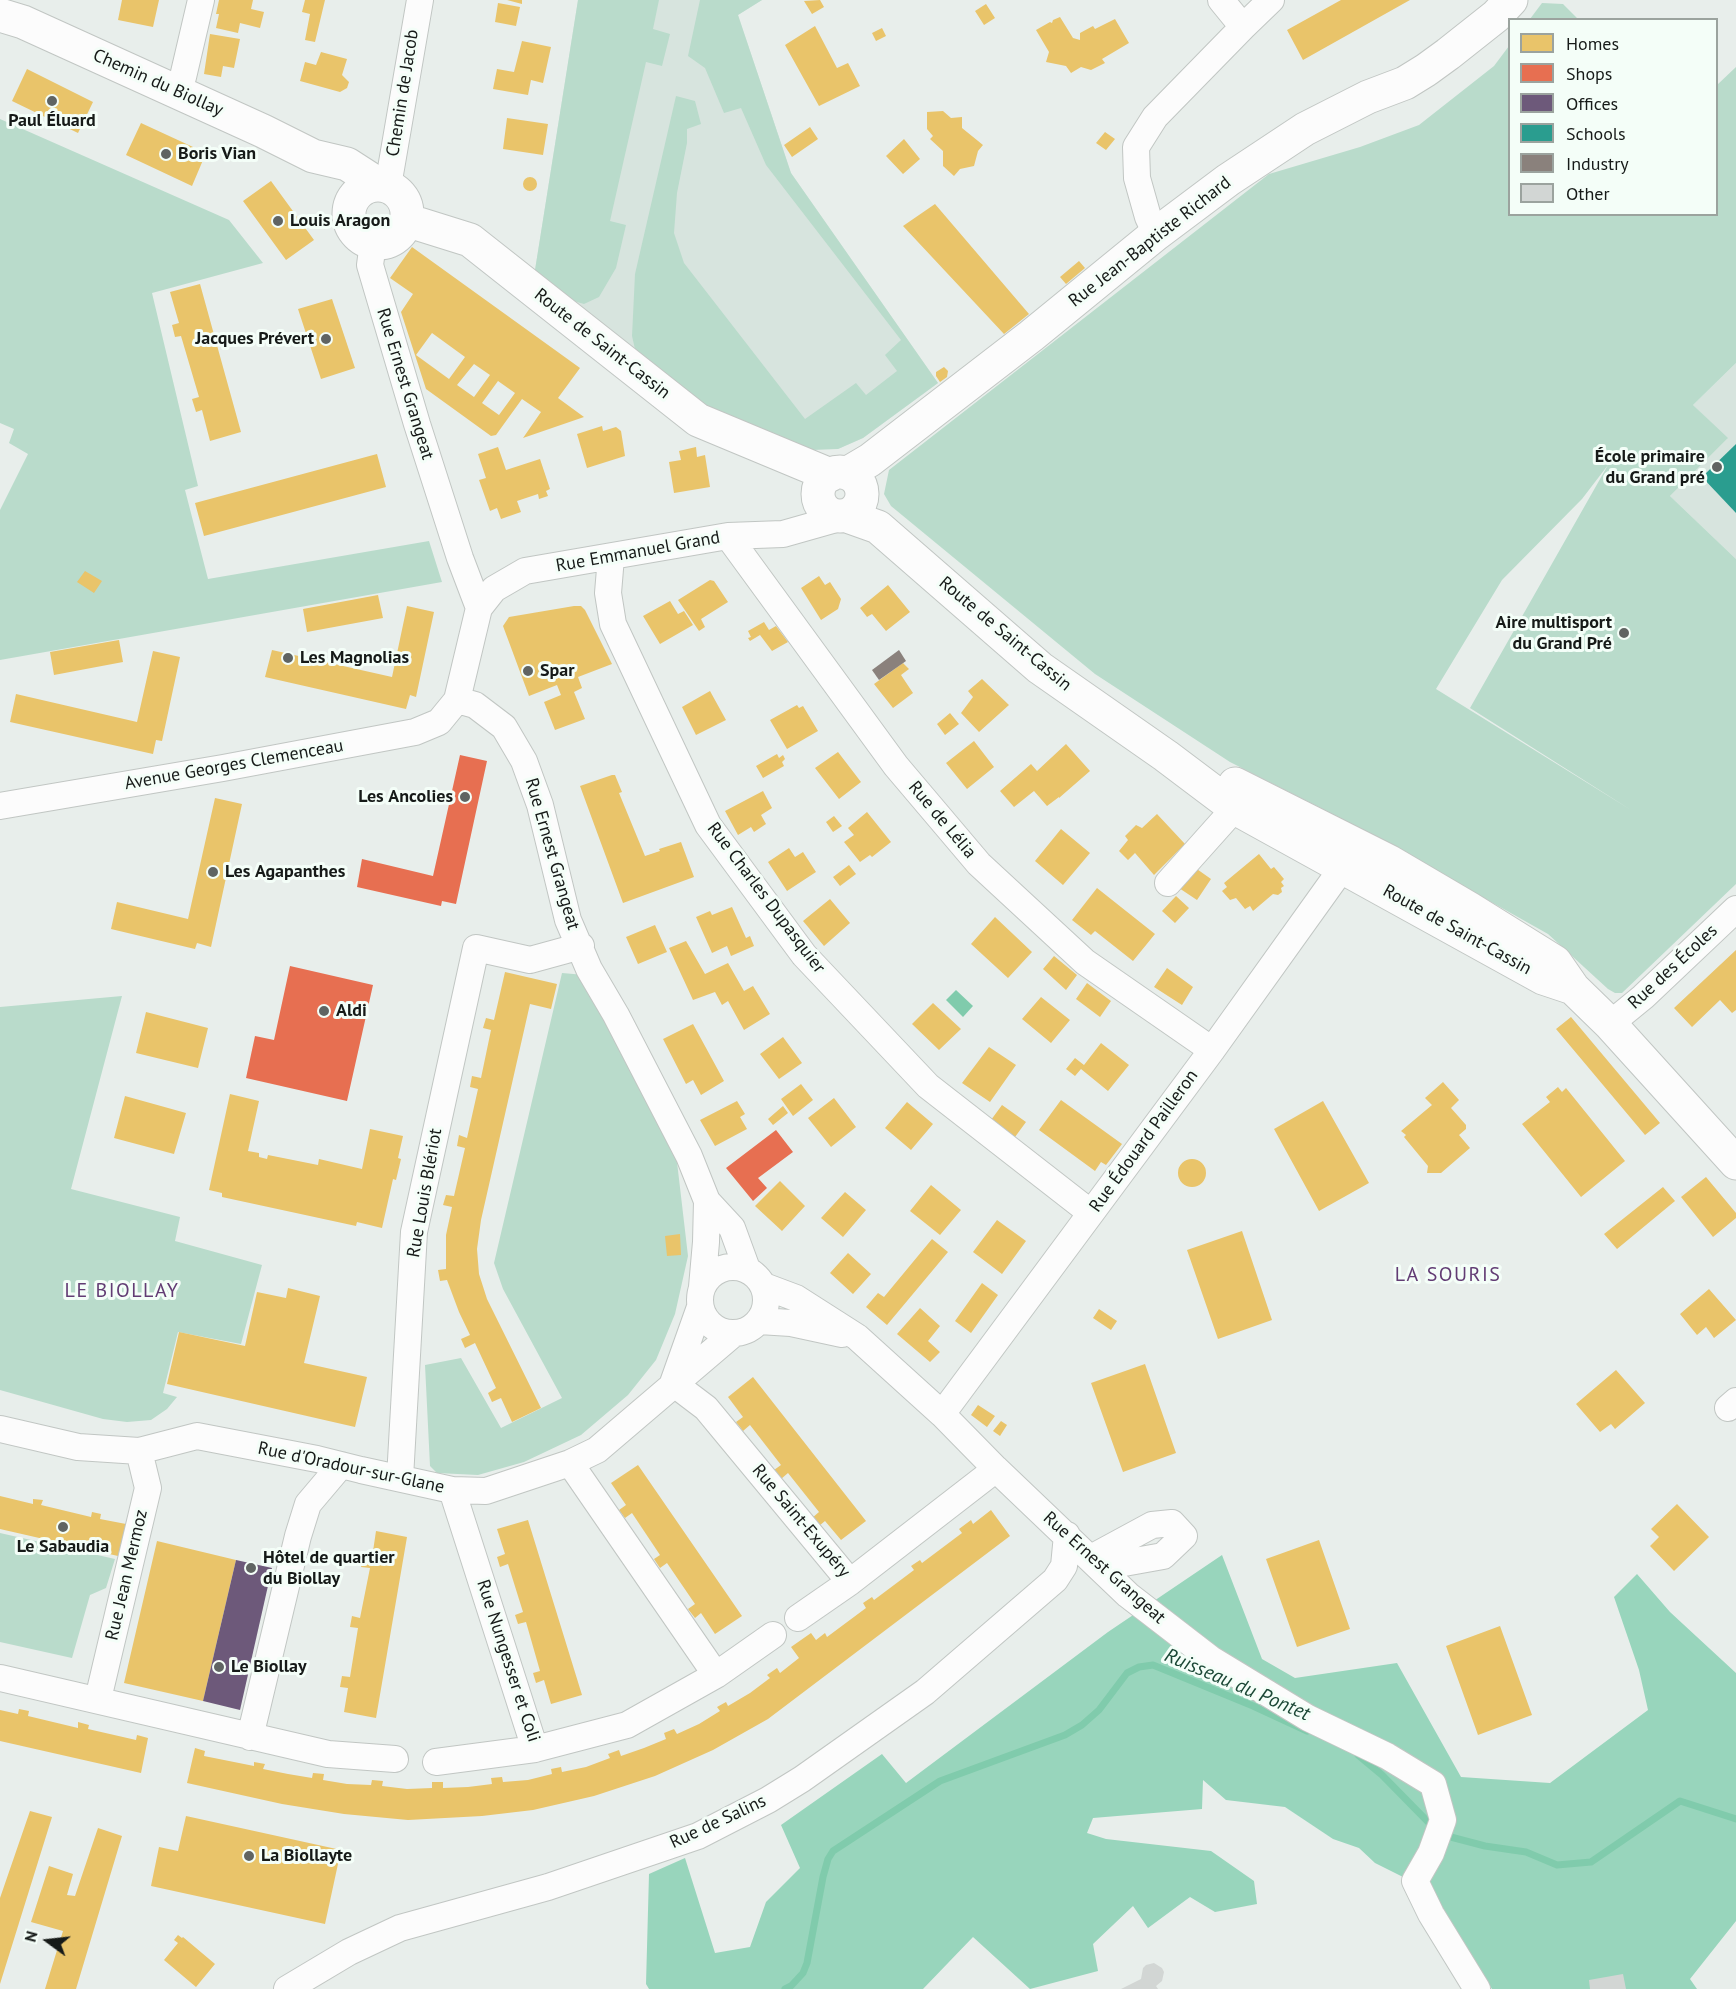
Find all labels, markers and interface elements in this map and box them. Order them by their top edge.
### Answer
legend [1508,18,1718,216]
street label: Chemin de Jacob [382,28,424,158]
text: Homes [1566,32,1619,55]
street label: Chemin du Biollay [89,45,227,121]
text: Shops [1566,62,1612,85]
text: Offices [1566,92,1618,115]
marker: Paul Éluard [45,94,59,108]
place label: Paul Éluard [8,110,96,132]
text: Schools [1566,122,1626,145]
place label: Boris Vian [178,143,256,165]
marker: Boris Vian [159,147,173,161]
text: Industry [1566,152,1629,175]
street label: Rue Jean-Baptiste Richard [1065,172,1235,312]
text: Other [1566,182,1610,205]
place label: Louis Aragon [290,210,390,232]
marker: Louis Aragon [271,214,285,228]
street label: Route de Saint-Cassin [530,284,674,404]
street label: Rue Ernest Grangeat [372,306,438,462]
place label: Jacques Prévert [195,328,314,350]
marker: Jacques Prévert [319,332,333,346]
place label: École primaire du Grand pré [1595,446,1705,488]
marker: École primaire du Grand pré [1710,460,1724,474]
street label: Rue Emmanuel Grand [554,527,722,577]
street label: Route de Saint-Cassin [934,572,1076,696]
place label: Aire multisport du Grand Pré [1496,612,1612,654]
marker: Aire multisport du Grand Pré [1617,626,1631,640]
place label: Les Magnolias [300,647,409,669]
marker: Les Magnolias [281,651,295,665]
place label: Spar [540,660,575,682]
marker: Spar [521,664,535,678]
street label: Avenue Georges Clemenceau [123,735,345,795]
street label: Rue Ernest Grangeat [520,775,584,933]
street label: Rue de Lélia [903,777,981,863]
place label: Les Ancolies [358,786,453,808]
marker: Les Ancolies [458,790,472,804]
street label: Rue Charles Dupasquier [702,818,830,978]
place label: Les Agapanthes [225,861,345,883]
marker: Les Agapanthes [206,865,220,879]
street label: Route de Saint-Cassin [1379,880,1535,980]
street label: Rue des Écoles [1624,920,1722,1014]
place label: Aldi [336,1000,367,1022]
marker: Aldi [317,1004,331,1018]
street label: Rue Édouard Pailleron [1085,1066,1203,1216]
street label: Rue Louis Blériot [403,1127,447,1259]
district label: LA SOURIS [1395,1263,1501,1287]
district label: LE BIOLLAY [65,1279,179,1303]
street label: Rue d'Oradour-sur-Glane [256,1438,446,1498]
street label: Rue Saint-Exupéry [747,1460,855,1582]
street label: Rue Jean Mermoz [101,1507,153,1643]
street label: Rue Ernest Grangeat [1038,1507,1170,1629]
marker: Le Sabaudia [56,1520,70,1534]
place label: Le Sabaudia [17,1536,109,1558]
place label: Hôtel de quartier du Biollay [263,1547,395,1590]
marker: Hôtel de quartier du Biollay [244,1561,258,1575]
street label: Rue Nungesser et Coli [472,1577,544,1745]
water label: Ruisseau du Pontet [1161,1644,1313,1726]
place label: Le Biollay [231,1656,307,1678]
marker: Le Biollay [212,1660,226,1674]
street label: Rue de Salins [666,1790,770,1854]
place label: La Biollayte [261,1845,352,1867]
marker: La Biollayte [242,1849,256,1863]
north arrow [18,1911,78,1971]
text: N [20,1929,42,1944]

